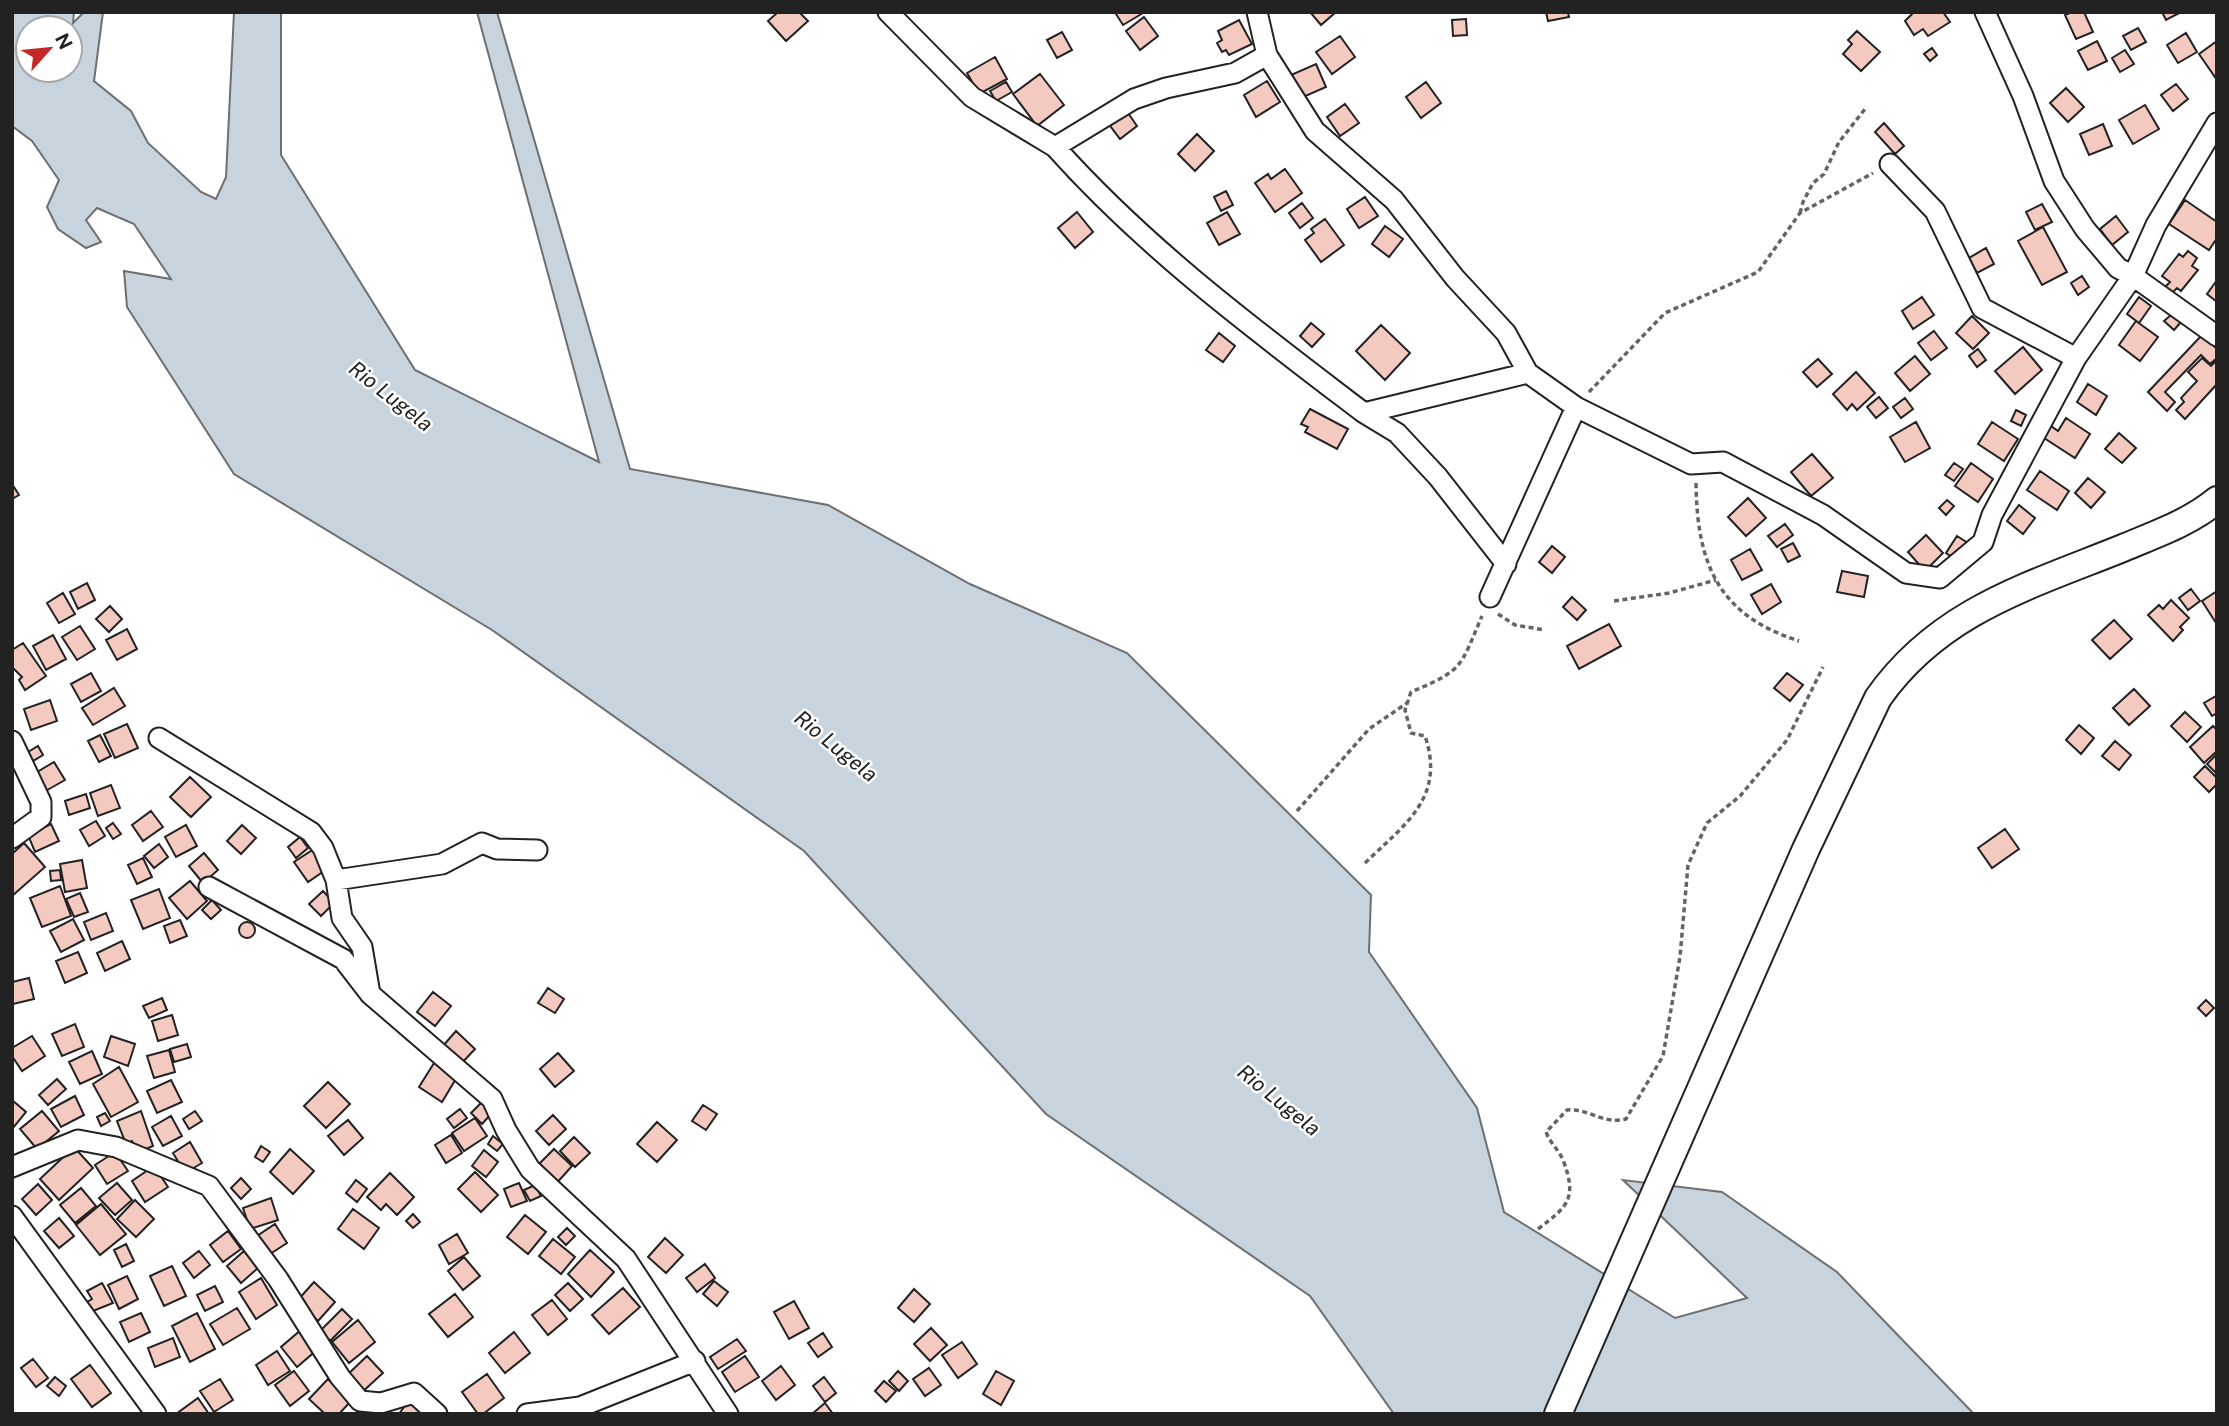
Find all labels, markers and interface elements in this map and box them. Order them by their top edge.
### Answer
north arrow [14,14,84,84]
text: N [51,30,77,53]
water label: Rio Lugela [344,356,438,436]
water label: Rio Lugela [789,705,883,787]
water label: Rio Lugela [1232,1059,1326,1141]

